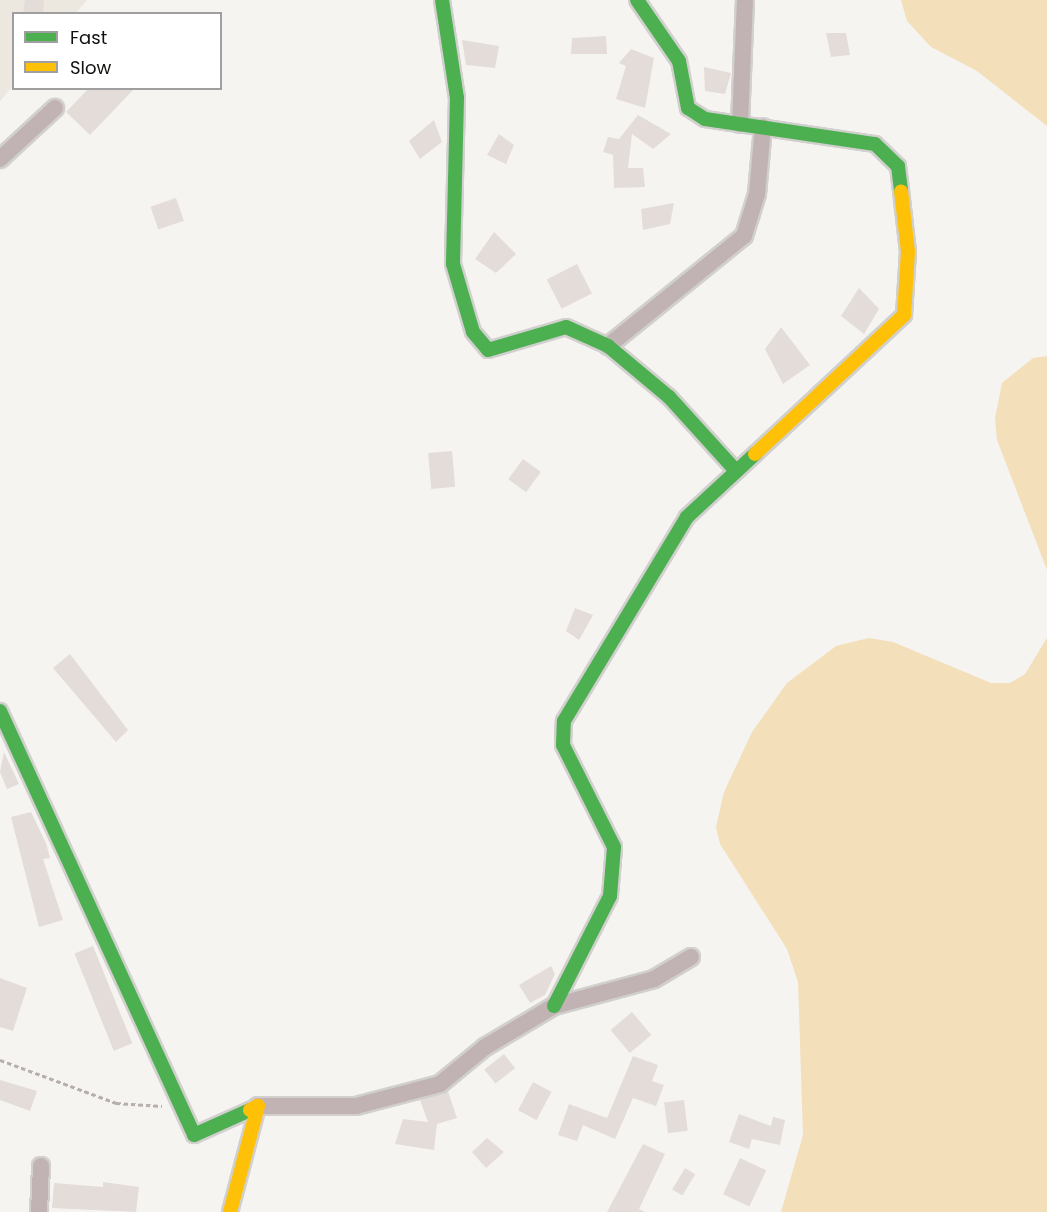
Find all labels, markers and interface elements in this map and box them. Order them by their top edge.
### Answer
legend [12,12,222,90]
text: Fast [70,25,107,50]
text: Slow [70,55,111,80]

